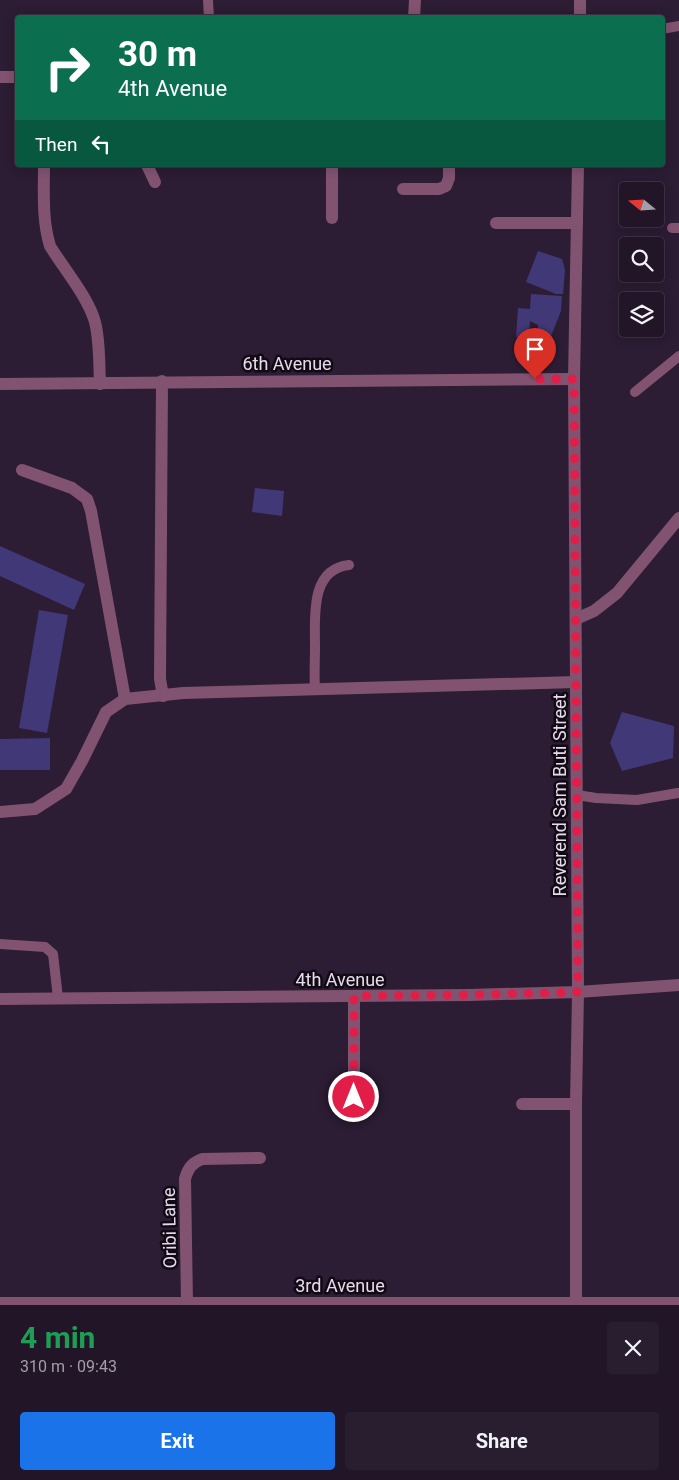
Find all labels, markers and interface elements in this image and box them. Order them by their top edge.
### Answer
text: 30 m [118,34,197,75]
icon: right [35,35,100,100]
text: 4th Avenue [118,76,227,101]
icon: left [87,130,115,158]
text: Then [35,133,77,156]
north arrow [619,182,664,228]
map controls [619,182,664,337]
button: search [619,237,664,282]
button: layers [619,292,664,337]
pin [514,328,556,379]
icon: arrive [521,335,549,363]
street label: 6th Avenue [242,353,332,374]
street label: Reverend Sam Buti Street [549,693,570,896]
street label: 4th Avenue [295,969,385,990]
position arrow [327,1070,379,1122]
street label: Oribi Lane [158,1187,180,1269]
street label: 3rd Avenue [295,1275,385,1296]
text: 4 min [20,1320,95,1355]
button: close [607,1322,659,1374]
text: 310 m · 09:43 [20,1357,117,1376]
button: Exit [20,1412,335,1470]
button: Share [345,1412,659,1470]

